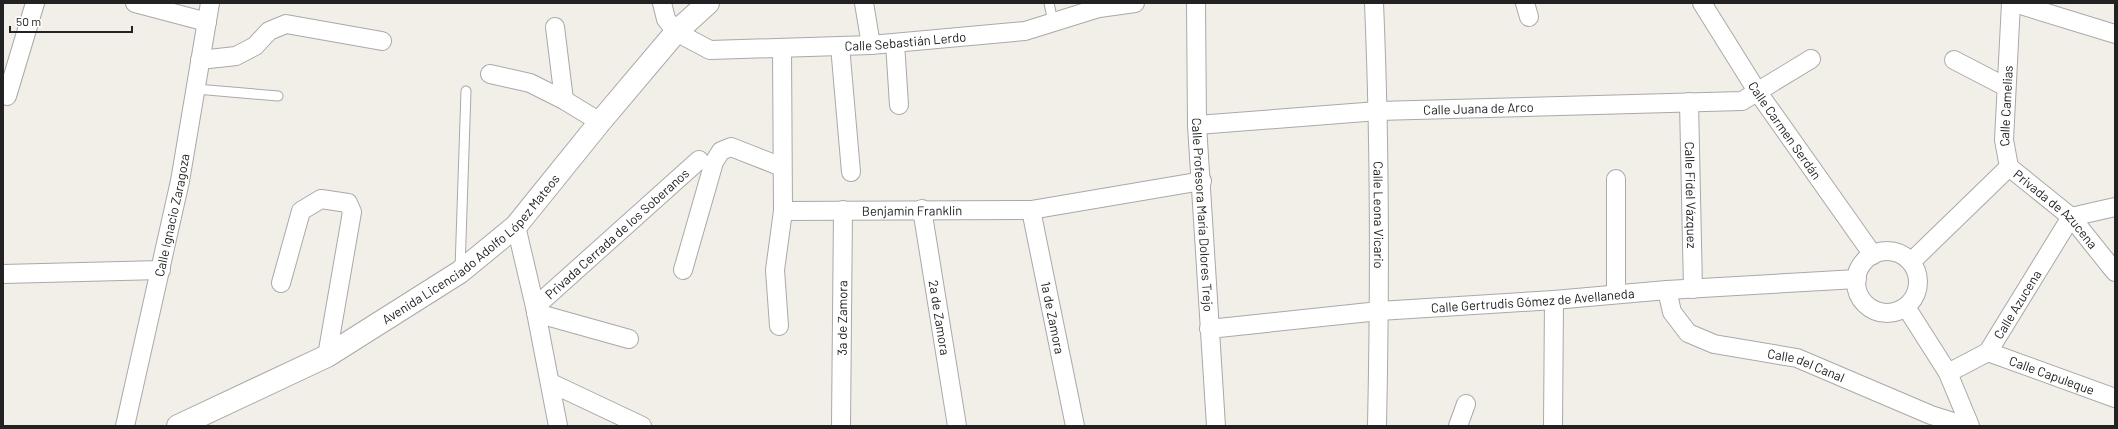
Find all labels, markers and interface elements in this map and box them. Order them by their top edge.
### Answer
scale bar [10,8,132,34]
text: 50 m [16,14,41,28]
street label: Calle Sebastián Lerdo [844,28,967,54]
street label: Calle Camelias [1996,65,2016,148]
street label: Calle Carmen Serdán [1745,78,1825,183]
street label: Calle Juana de Arco [1423,99,1534,118]
street label: Calle Profesora María Dolores Trejo [1189,118,1217,312]
street label: Calle Fidel Vázquez [1682,141,1700,249]
street label: Calle Ignacio Zaragoza [151,152,192,278]
street label: Calle Leona Vicario [1370,161,1387,269]
street label: Privada Cerrada de los Soberanos [542,165,692,302]
street label: Privada de Azucena [2010,166,2101,252]
street label: Avenida Licenciado Adolfo López Mateos [379,171,563,327]
street label: Benjamín Franklin [862,202,962,219]
street label: Calle Azucena [1990,267,2044,342]
street label: 2a de Zamora [926,279,953,356]
street label: 3a de Zamora [834,280,850,356]
street label: 1a de Zamora [1038,280,1068,355]
street label: Calle Gertrudis Gómez de Avellaneda [1430,285,1635,316]
street label: Calle del Canal [1766,345,1847,385]
street label: Calle Capuleque [2007,352,2097,398]

